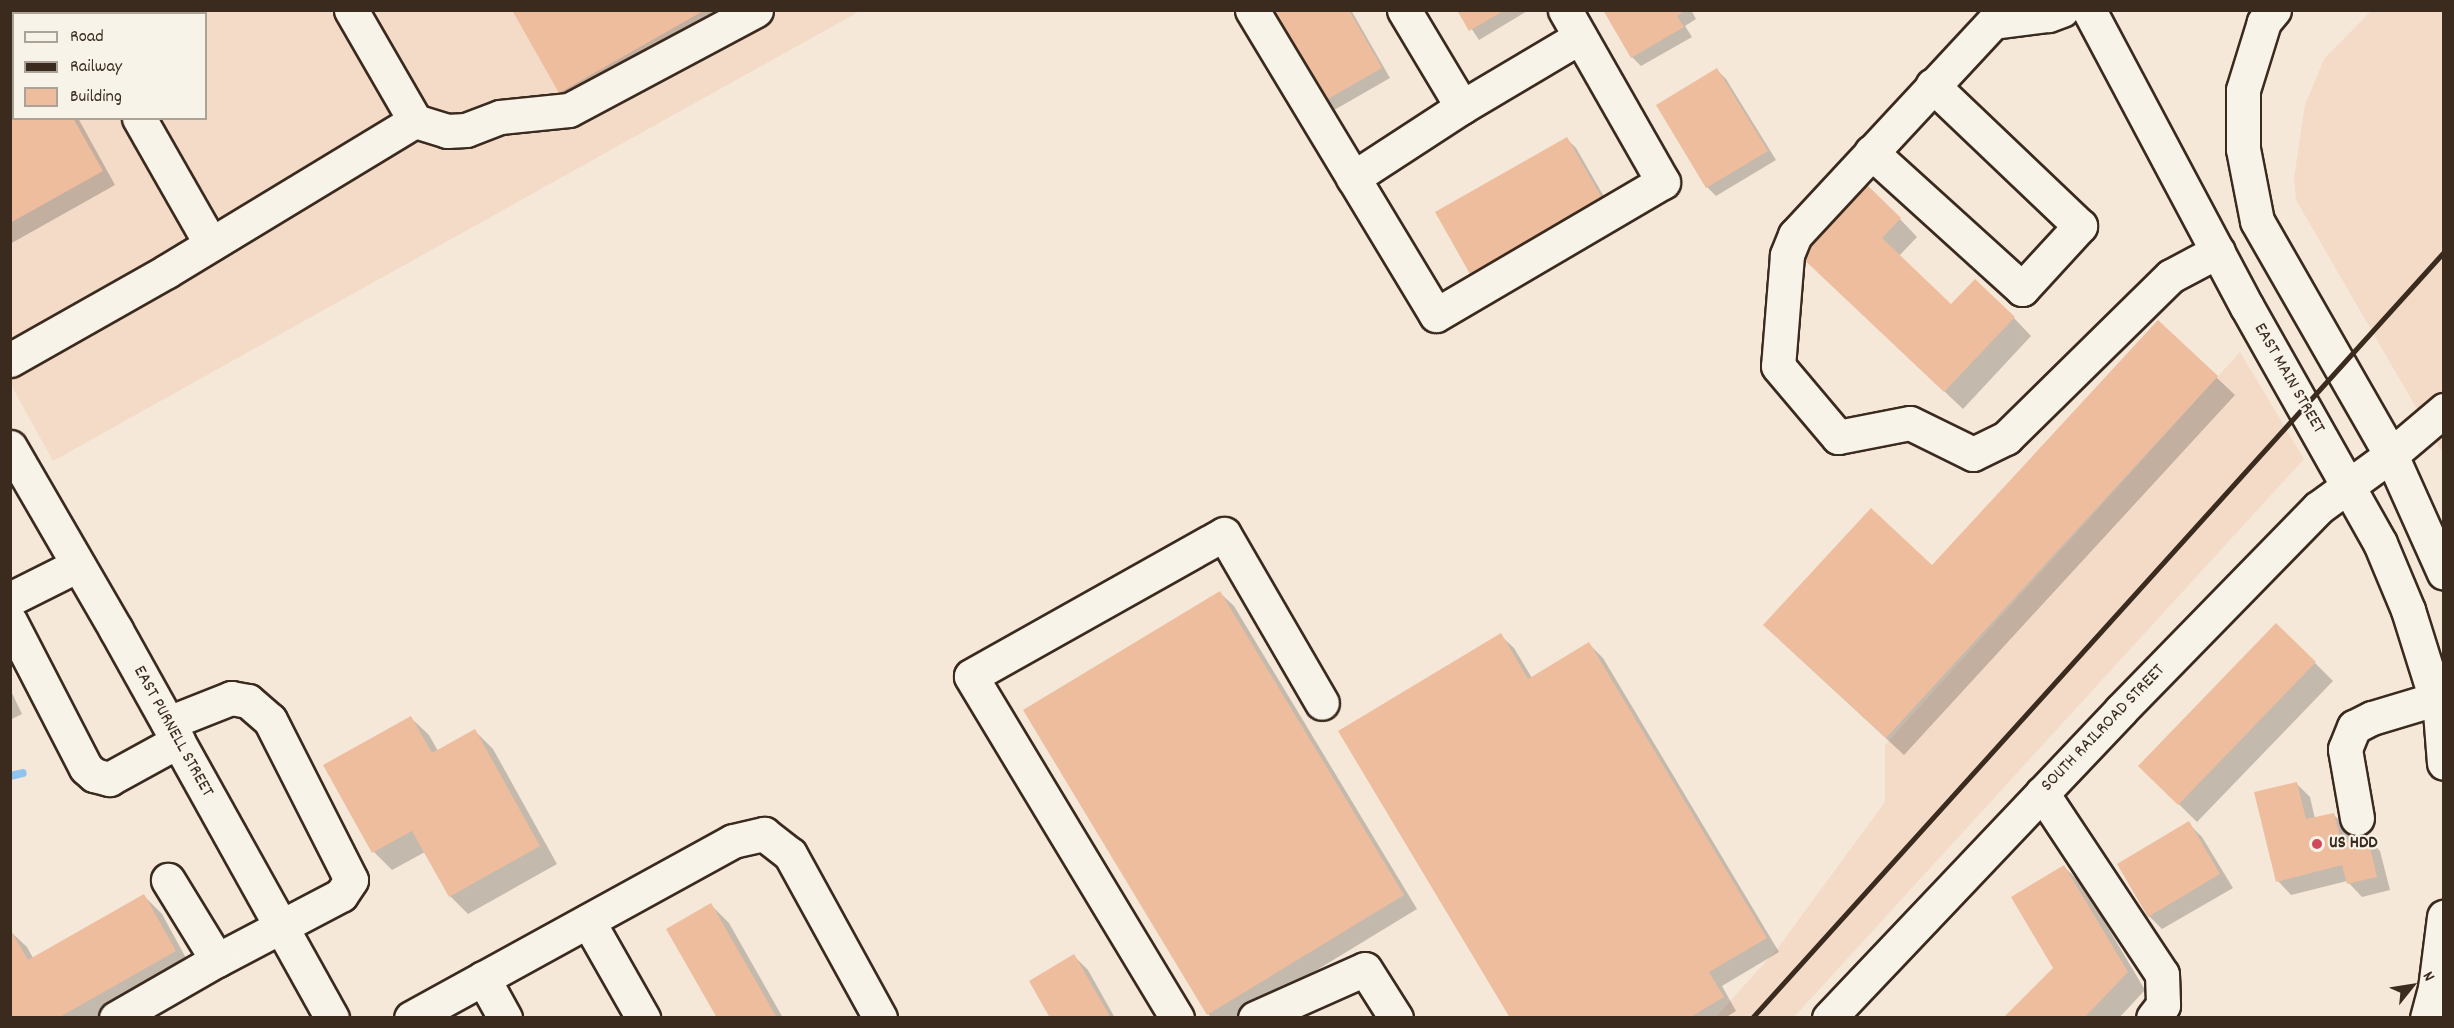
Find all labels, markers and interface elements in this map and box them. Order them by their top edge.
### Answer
legend [12,12,207,120]
text: Road [70,25,104,50]
text: Railway [70,55,122,80]
text: Building [70,85,122,110]
street label: EAST MAIN STREET [2248,320,2328,438]
street label: SOUTH RAILROAD STREET [2038,661,2170,797]
street label: EAST PURNELL STREET [127,663,217,801]
place label: US HDD [2329,833,2378,855]
marker: US HDD [2310,837,2324,851]
north arrow [2382,956,2442,1016]
text: N [2416,968,2440,986]

